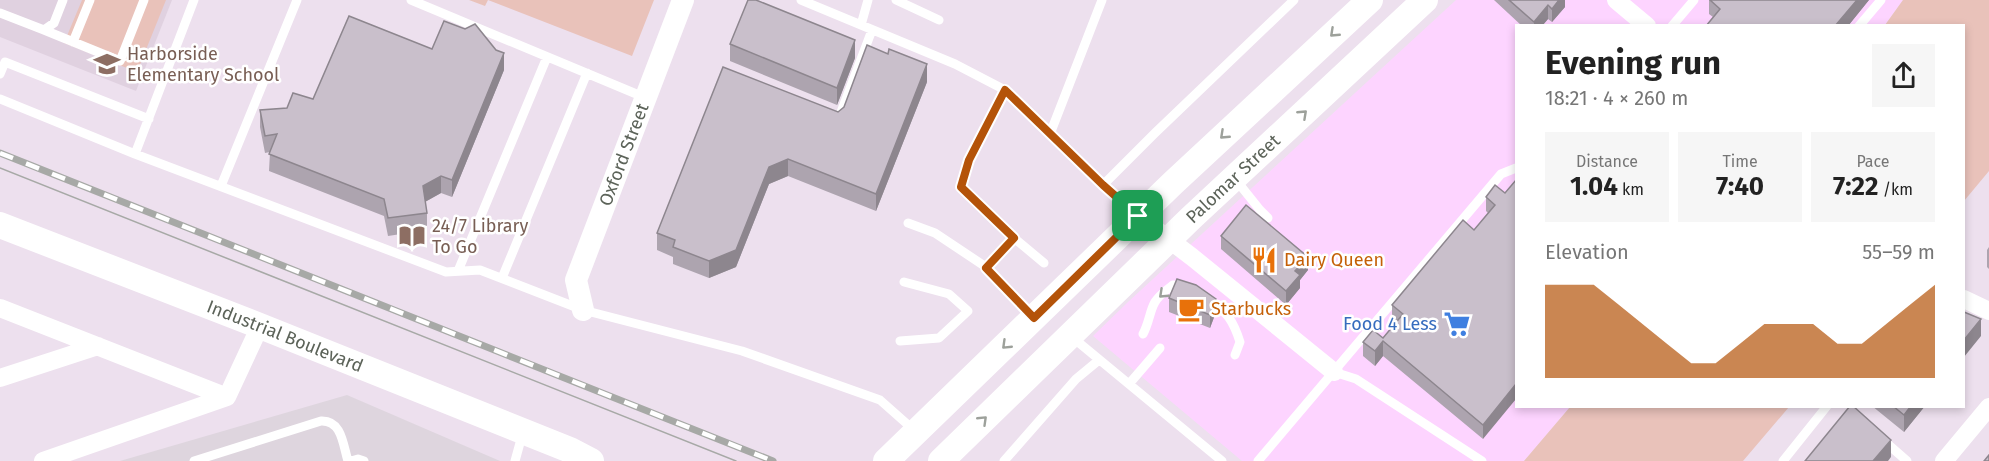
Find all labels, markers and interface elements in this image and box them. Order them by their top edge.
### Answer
one-way arrow [1330,26,1341,37]
place label: Harborside Elementary School [127,43,279,86]
text: Evening run [1545,43,1721,83]
button: share [1872,44,1935,107]
school or university icon: Harborside Elementary School [92,49,122,79]
text: 18:21 · 4 × 260 m [1545,86,1688,110]
street label: Oxford Street [594,100,654,209]
one-way arrow [1296,110,1307,121]
one-way arrow [1221,128,1231,139]
street label: Palomar Street [1181,129,1285,228]
text: Distance [1576,152,1638,171]
text: Time [1722,152,1758,171]
text: Pace [1856,152,1890,171]
text: 1.04 [1570,171,1618,202]
text: 7:40 [1716,171,1764,202]
text: 7:22 [1833,171,1878,202]
text: km [1618,180,1644,199]
text: /km [1878,180,1913,199]
pin [1112,190,1163,241]
icon: arrive [1121,199,1154,232]
place label: 24/7 Library To Go [432,215,529,258]
library icon: 24/7 Library To Go [397,221,427,251]
text: Elevation [1545,240,1629,264]
text: 55–59 m [1862,240,1935,264]
restaurant icon: Dairy Queen [1249,245,1279,275]
place label: Dairy Queen [1284,249,1384,271]
one-way arrow [1160,287,1170,298]
cafe icon: Starbucks [1176,294,1206,324]
street label: Industrial Boulevard [204,295,366,377]
place label: Starbucks [1211,298,1291,320]
supermarket icon: Food 4 Less [1442,309,1472,339]
place label: Food 4 Less [1343,313,1437,335]
one-way arrow [1002,338,1012,349]
one-way arrow [976,416,986,427]

